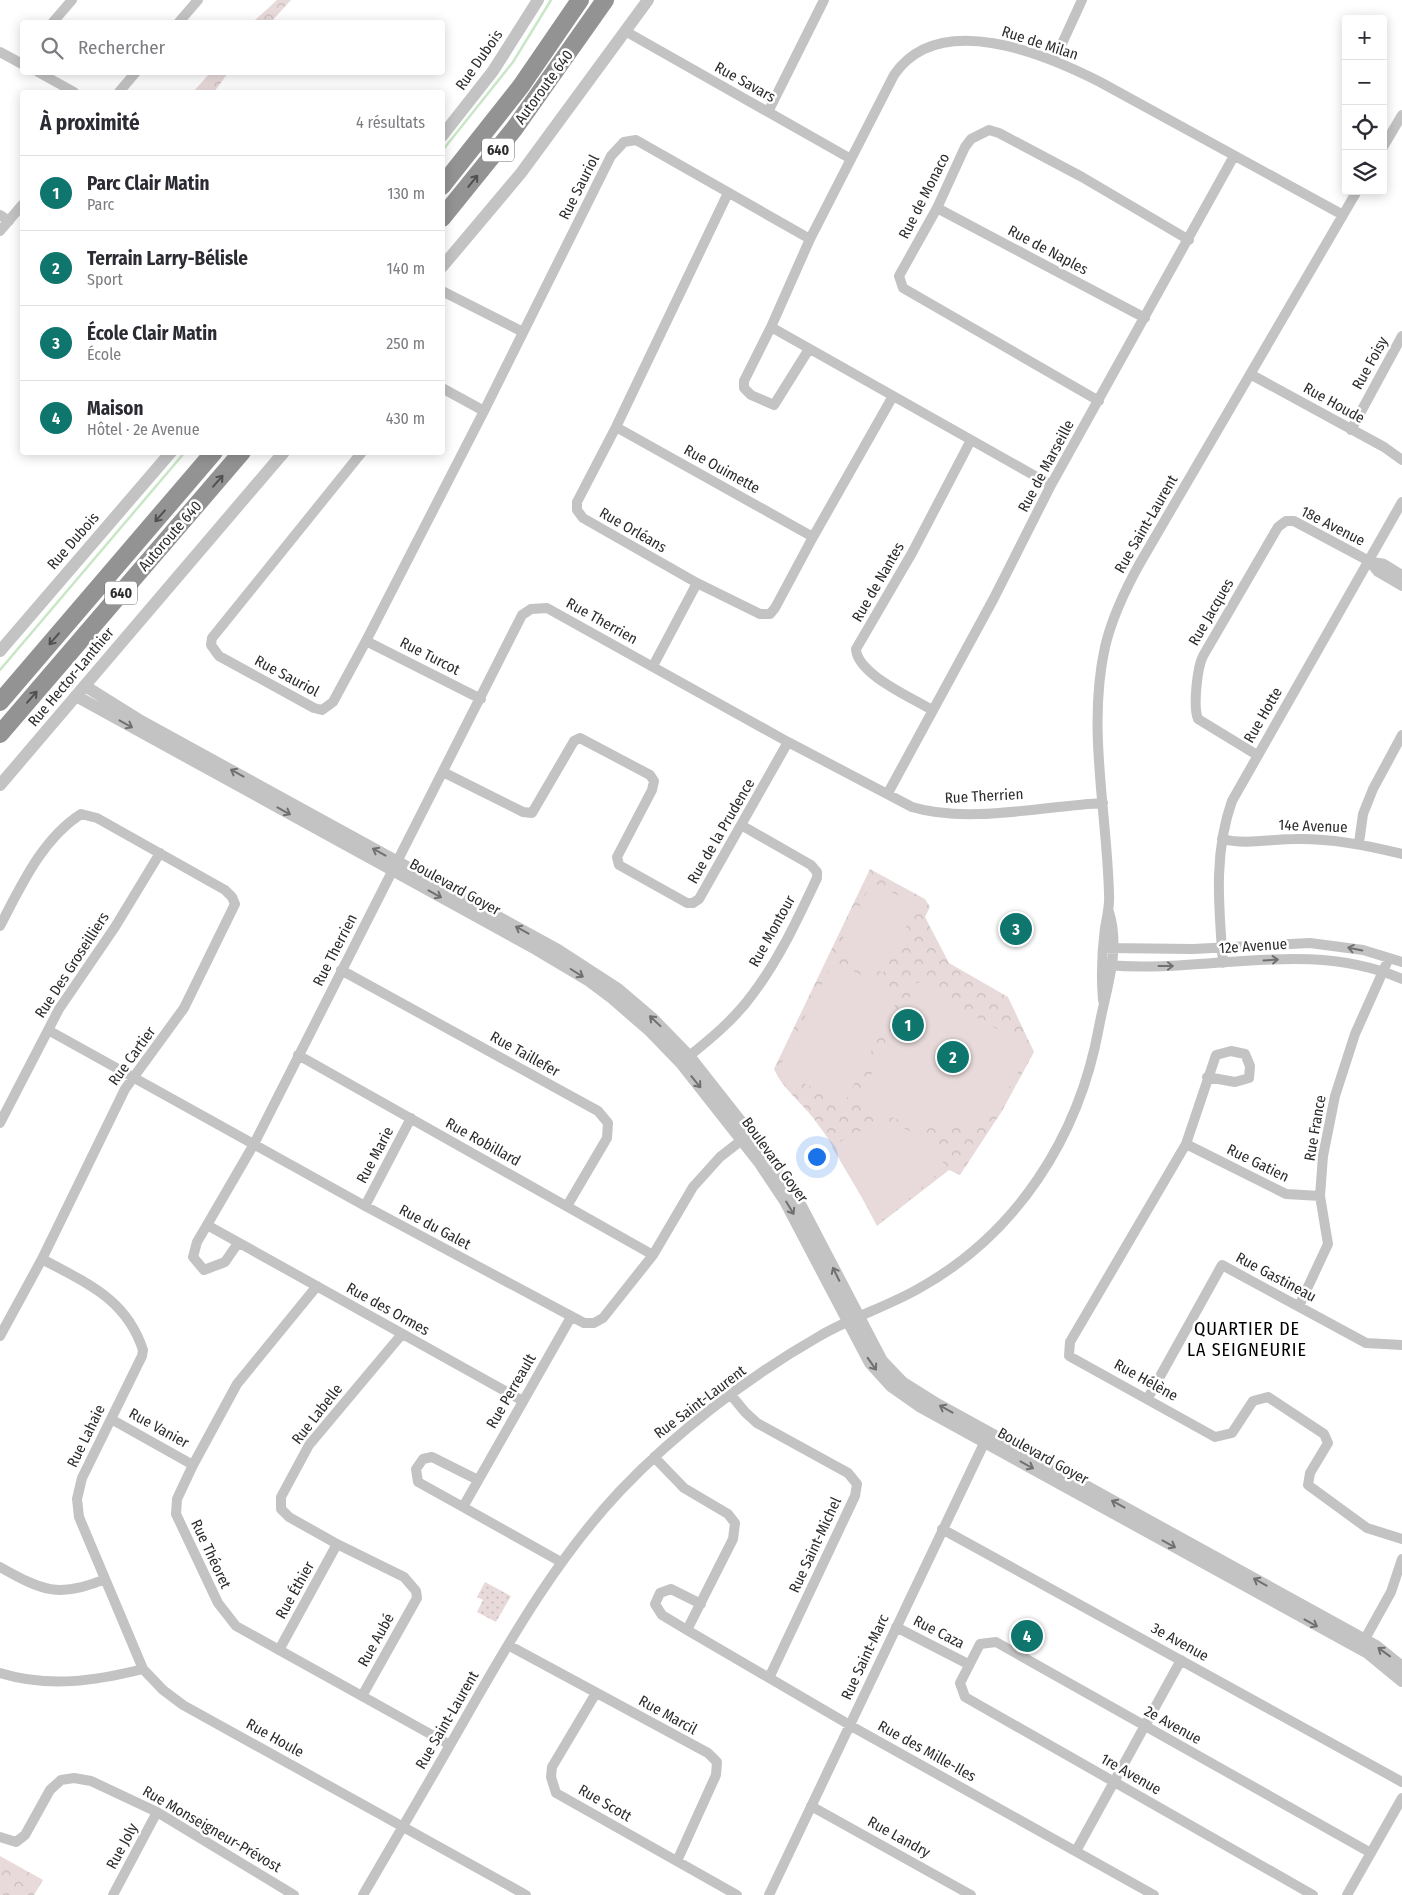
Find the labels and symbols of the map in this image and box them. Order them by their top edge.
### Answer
street label: Rue de Milan [999,22,1081,64]
street label: Rue Dubois [452,26,506,94]
street label: Autoroute 640 [511,47,577,127]
street label: Rue Savars [711,58,779,106]
road number: 640 [482,138,514,162]
street label: Rue de Monaco [895,150,953,242]
street label: Rue Sauriol [555,151,603,222]
one-way arrow [468,175,479,188]
street label: Rue de Naples [1005,221,1091,279]
street label: Rue Foisy [1348,333,1392,393]
street label: Rue Houde [1300,379,1368,427]
street label: Rue de Marseille [1014,417,1078,515]
street label: Rue Ouimette [681,441,763,497]
street label: Rue Saint-Laurent [1111,472,1181,576]
one-way arrow [212,474,223,487]
street label: Autoroute 640 [135,497,205,575]
street label: 18e Avenue [1298,502,1368,550]
street label: Rue Orléans [596,504,670,556]
street label: Rue Dubois [43,509,103,573]
one-way arrow [155,509,166,522]
street label: Rue de Nantes [848,539,908,625]
street label: Rue Jacques [1185,575,1237,649]
road number: 640 [105,582,137,604]
street label: Rue Therrien [563,594,641,648]
street label: Rue Hector-Lanthier [24,623,118,730]
one-way arrow [48,633,60,646]
street label: Rue Turcot [397,633,463,679]
street label: Rue Sauriol [252,652,322,701]
street label: Rue Hotte [1240,684,1286,746]
one-way arrow [26,691,37,704]
one-way arrow [118,720,133,729]
one-way arrow [230,768,244,778]
street label: Rue de la Prudence [684,775,758,887]
street label: Rue Therrien [944,785,1024,807]
one-way arrow [276,806,291,816]
street label: 14e Avenue [1278,816,1348,836]
one-way arrow [372,846,387,856]
street label: Boulevard Goyer [406,855,504,920]
one-way arrow [427,890,442,899]
street label: Rue Montour [745,891,799,970]
street label: Rue Des Groseilliers [31,909,113,1021]
pin: 3 [1000,910,1032,948]
street label: Rue Therrien [309,911,361,989]
one-way arrow [515,924,529,934]
street label: 12e Avenue [1218,935,1288,957]
one-way arrow [1348,943,1364,953]
one-way arrow [1263,955,1279,964]
one-way arrow [1157,961,1173,971]
one-way arrow [569,969,583,979]
pin: 1 [892,1006,924,1044]
one-way arrow [649,1015,661,1027]
street label: Rue Cartier [105,1022,160,1089]
street label: Rue Taillefer [487,1028,564,1081]
pin: 2 [937,1038,969,1076]
one-way arrow [691,1076,702,1089]
street label: Rue France [1300,1094,1330,1162]
street label: Rue Robillard [443,1114,523,1170]
street label: Boulevard Goyer [738,1114,812,1207]
street label: Rue Marie [353,1124,397,1186]
street label: Rue Gatien [1224,1140,1292,1186]
your location [804,1144,830,1170]
street label: Rue du Galet [396,1201,474,1253]
one-way arrow [786,1201,796,1215]
street label: Rue Gastineau [1233,1248,1319,1306]
one-way arrow [831,1267,841,1282]
street label: Rue des Ormes [343,1279,433,1339]
district label: QUARTIER DE LA SEIGNEURIE [1187,1318,1307,1361]
street label: Rue Perreault [482,1350,540,1432]
street label: Rue Hélène [1111,1355,1181,1405]
one-way arrow [867,1357,877,1371]
street label: Rue Saint-Laurent [651,1362,749,1442]
street label: Rue Labelle [288,1380,346,1448]
street label: Rue Lahaie [63,1402,109,1470]
street label: Rue Vanier [126,1404,193,1452]
one-way arrow [939,1404,954,1414]
street label: Boulevard Goyer [994,1424,1092,1489]
one-way arrow [1019,1461,1033,1471]
street label: Rue Saint-Michel [785,1494,845,1596]
one-way arrow [1111,1499,1126,1508]
street label: Rue Théoret [187,1517,235,1592]
one-way arrow [1161,1540,1176,1549]
street label: Rue Éthier [272,1557,319,1622]
one-way arrow [1253,1577,1268,1587]
street label: Rue Aubé [354,1610,398,1670]
street label: Rue Saint-Marc [837,1611,893,1703]
street label: Rue Caza [910,1612,968,1652]
pin: 4 [1011,1617,1043,1655]
one-way arrow [1304,1618,1318,1628]
street label: 3e Avenue [1148,1619,1212,1665]
one-way arrow [1377,1647,1391,1657]
street label: Rue Saint-Laurent [412,1668,482,1772]
street label: Rue Marcil [636,1692,700,1738]
street label: 2e Avenue [1141,1702,1205,1748]
street label: Rue Houle [243,1715,307,1761]
street label: Rue des Mille-Iles [875,1717,979,1785]
street label: 1re Avenue [1098,1750,1164,1798]
street label: Rue Scott [575,1781,635,1825]
street label: Rue Monseigneur-Prévost [140,1782,285,1876]
street label: Rue Landry [865,1812,934,1862]
street label: Rue Joly [102,1820,142,1872]

